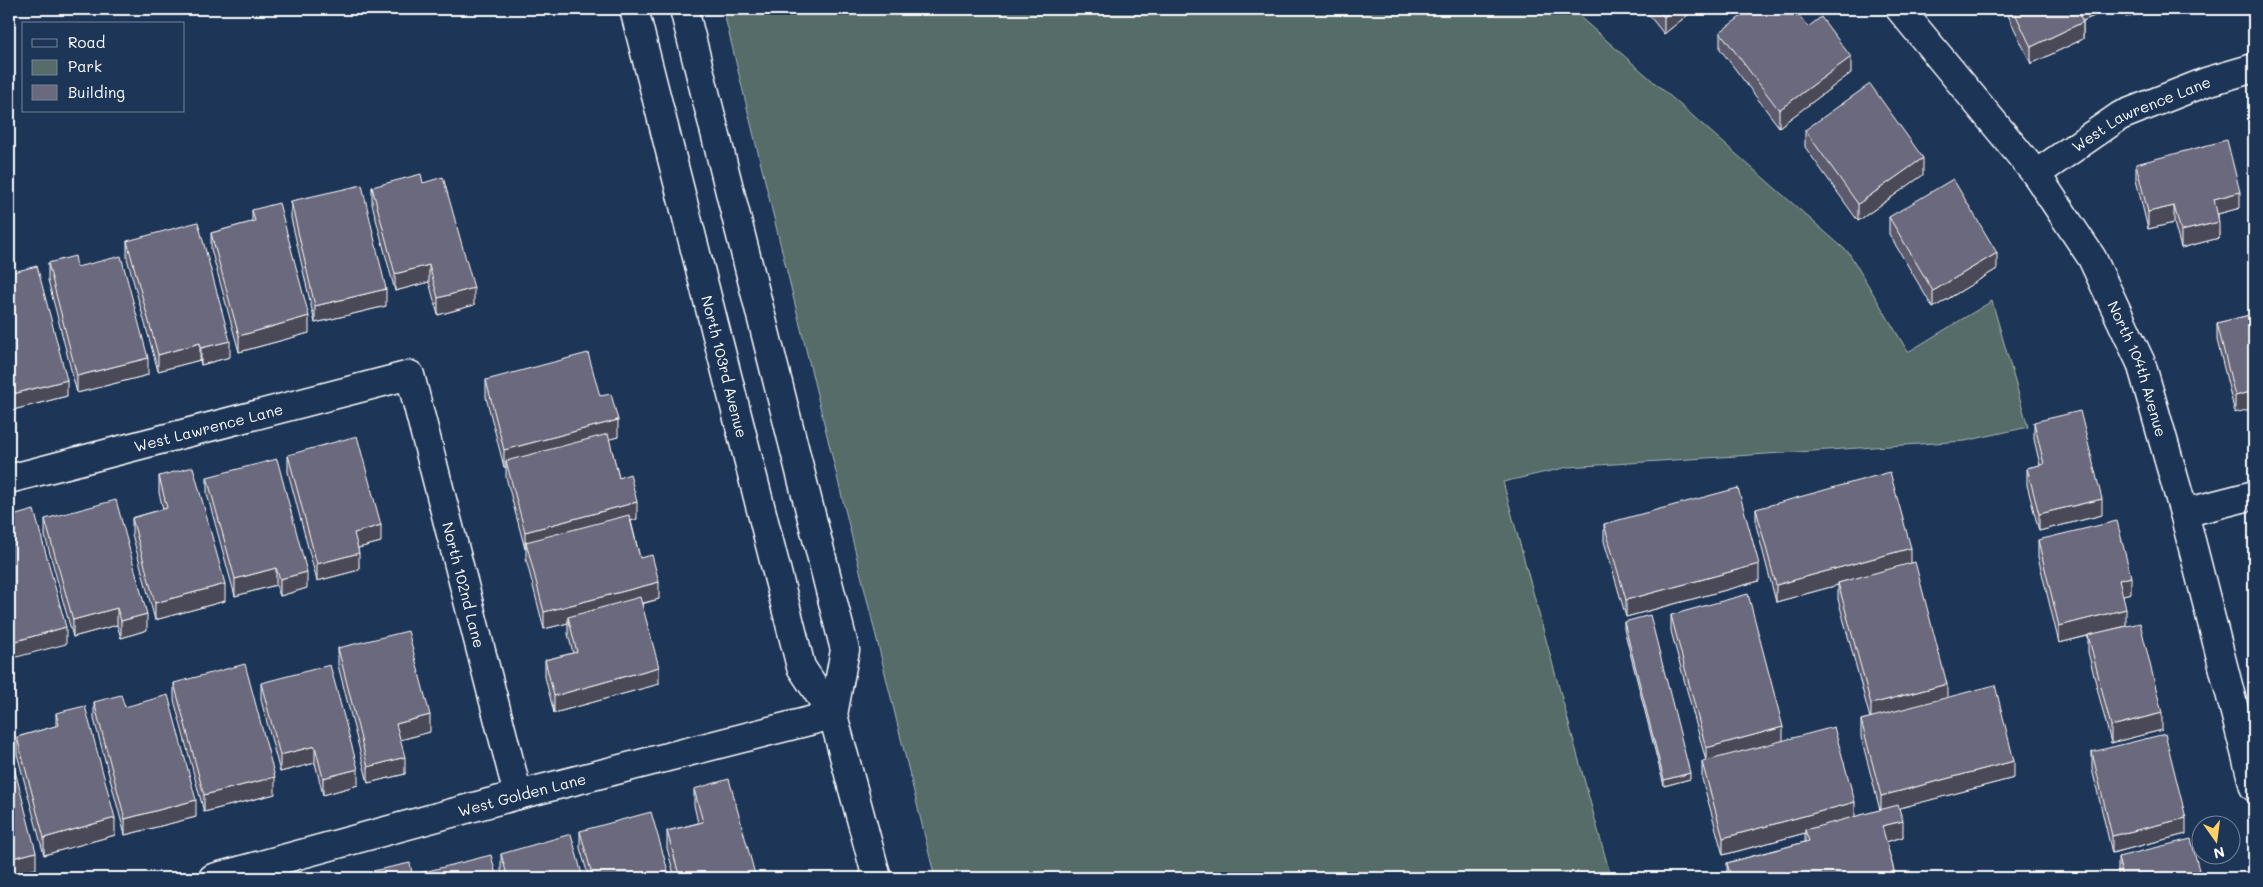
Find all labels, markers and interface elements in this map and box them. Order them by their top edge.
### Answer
legend [22,22,185,112]
text: Road [68,32,105,52]
text: Park [68,56,102,76]
street label: West Lawrence Lane [2068,71,2213,156]
text: Building [68,82,125,102]
street label: North 103rd Avenue [697,293,752,440]
street label: North 104th Avenue [2103,297,2172,439]
street label: West Lawrence Lane [132,398,285,456]
street label: North 102nd Lane [438,520,490,650]
street label: West Golden Lane [456,768,588,821]
north arrow [2190,814,2240,864]
text: N [2212,843,2227,864]

